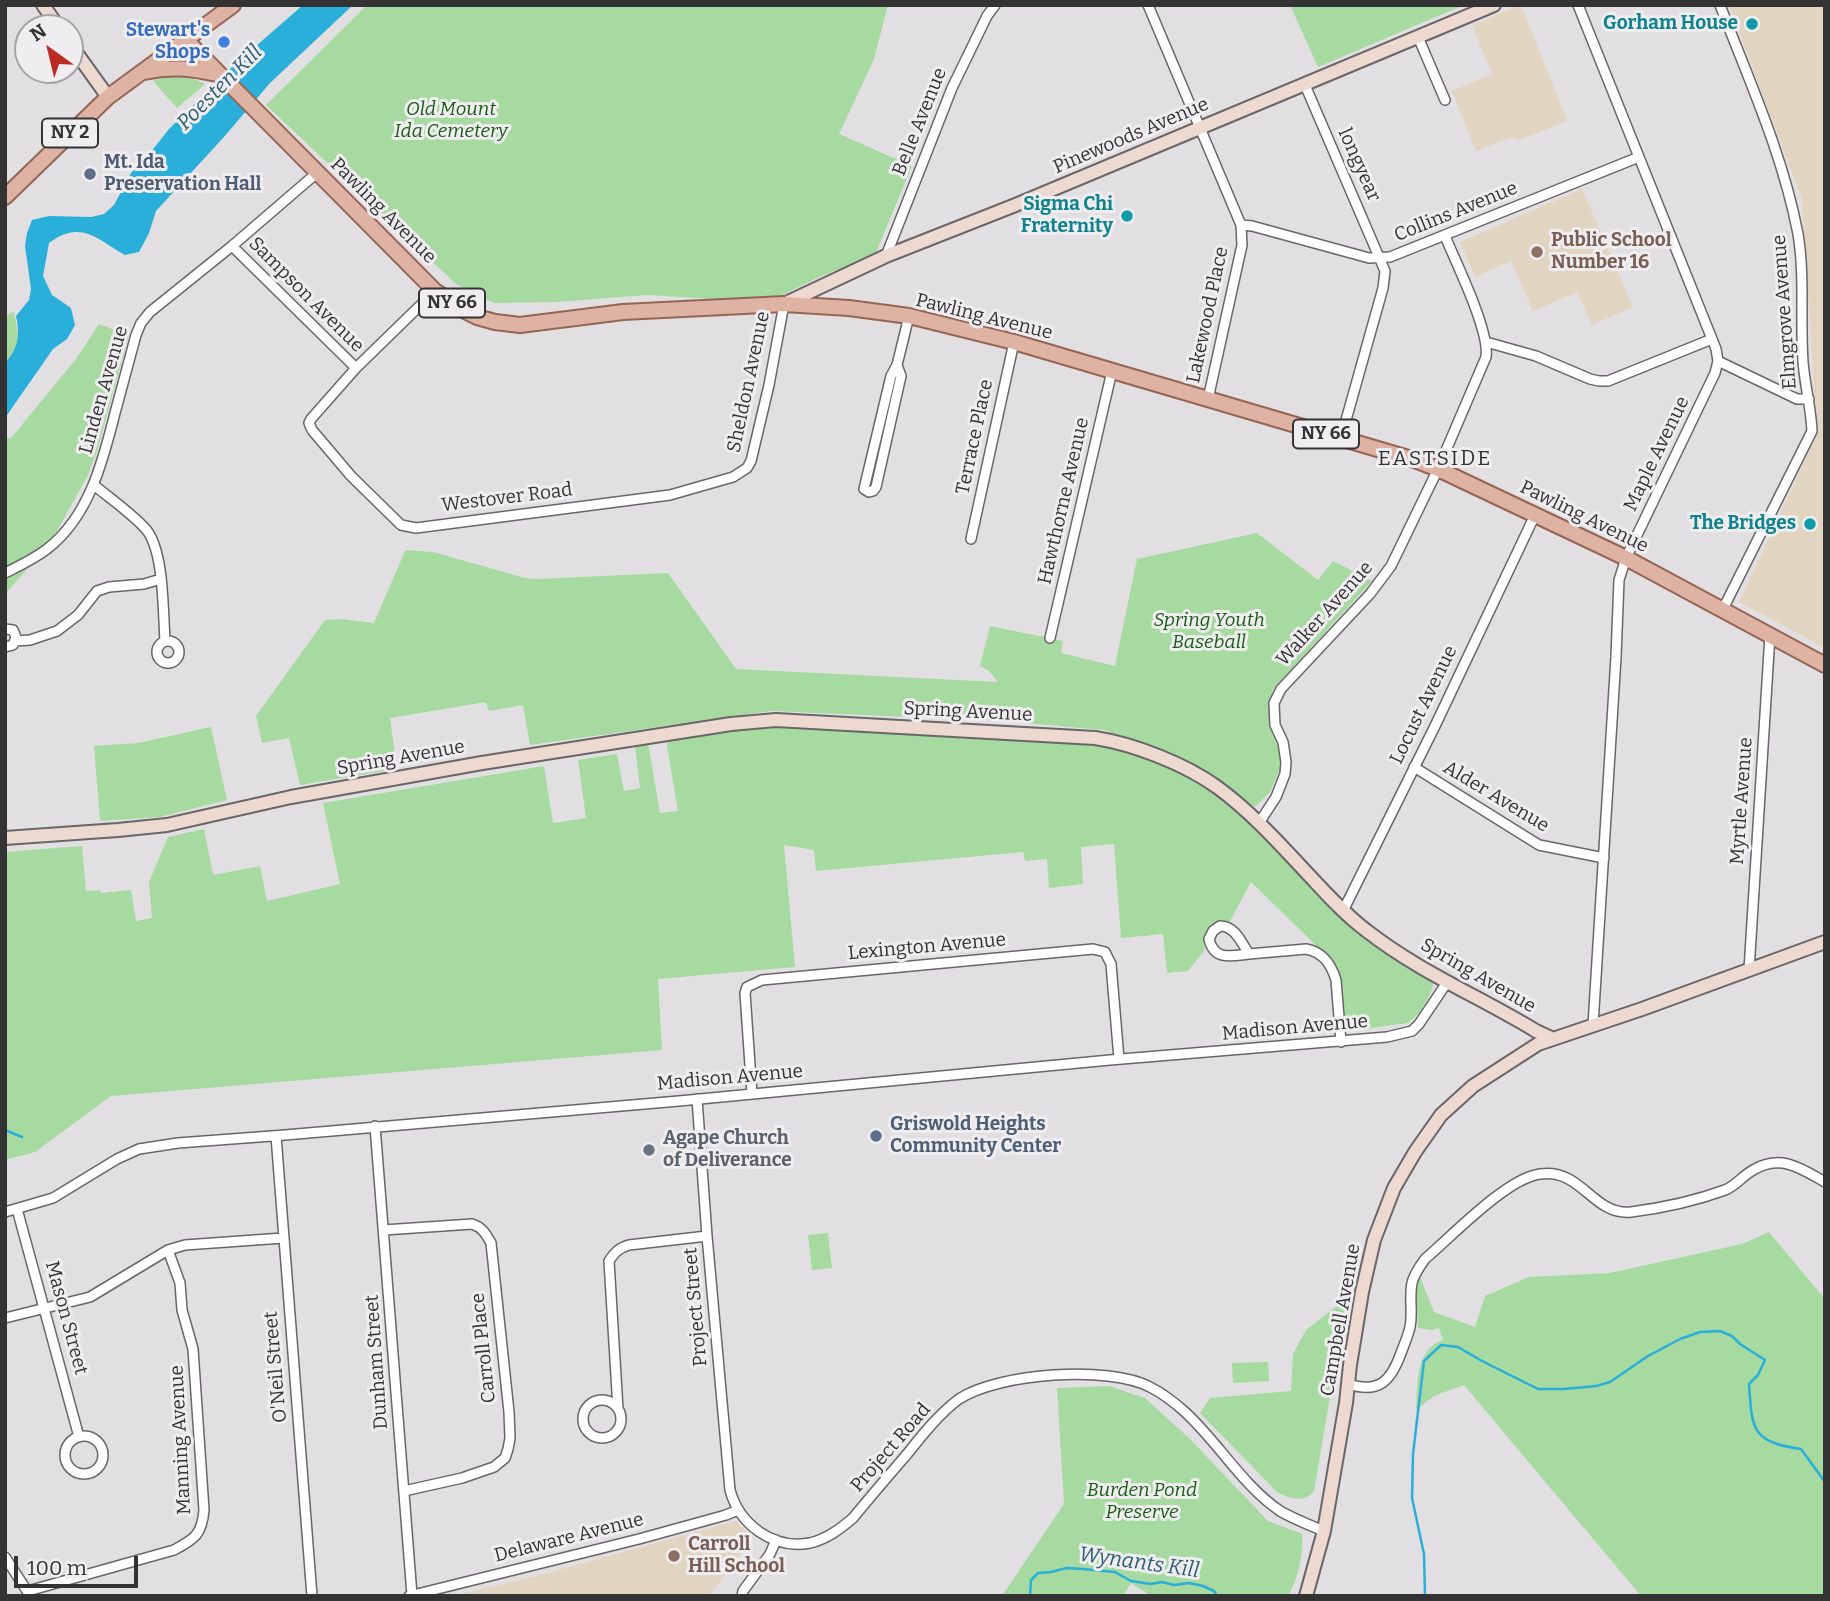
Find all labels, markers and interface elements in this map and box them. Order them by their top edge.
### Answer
place label: Gorham House [1603,13,1738,35]
north arrow [14,14,84,84]
marker: Gorham House [1744,16,1760,32]
text: N [26,19,51,46]
place label: Stewart's Shops [126,20,210,64]
marker: Stewart's Shops [216,34,232,50]
water label: Poesten Kill [172,40,268,136]
street label: Belle Avenue [888,65,952,179]
street label: Pinewoods Avenue [1050,93,1212,179]
park label: Old Mount Ida Cemetery [394,99,508,143]
road number: NY 2 [42,118,98,148]
street label: longyear [1333,125,1385,205]
place label: Mt. Ida Preservation Hall [104,152,261,196]
street label: Pawling Avenue [325,153,441,269]
marker: Mt. Ida Preservation Hall [82,166,98,182]
street label: Collins Avenue [1391,177,1521,247]
place label: Sigma Chi Fraternity [1021,194,1113,238]
marker: Sigma Chi Fraternity [1119,208,1135,224]
place label: Public School Number 16 [1551,230,1672,274]
street label: Sampson Avenue [244,233,368,357]
street label: Elmgrove Avenue [1768,234,1802,390]
marker: Public School Number 16 [1529,244,1545,260]
street label: Lakewood Place [1182,245,1234,385]
road number: NY 66 [419,288,485,318]
street label: Pawling Avenue [913,289,1055,345]
street label: Sheldon Avenue [723,309,775,455]
street label: Linden Avenue [75,323,133,457]
street label: Terrace Place [952,377,998,497]
street label: Maple Avenue [1619,393,1695,515]
street label: Hawthorne Avenue [1034,415,1094,587]
road number: NY 66 [1293,420,1359,448]
district label: EASTSIDE [1379,446,1491,472]
street label: Pawling Avenue [1516,476,1652,558]
street label: Westover Road [440,479,574,517]
place label: The Bridges [1690,513,1796,535]
marker: The Bridges [1802,516,1818,532]
street label: Walker Avenue [1272,557,1378,671]
park label: Spring Youth Baseball [1153,610,1265,654]
street label: Locust Avenue [1385,642,1463,768]
street label: Spring Avenue [903,697,1033,727]
street label: Spring Avenue [335,736,467,780]
street label: Myrtle Avenue [1726,736,1758,866]
street label: Alder Avenue [1439,756,1553,838]
street label: Lexington Avenue [847,929,1007,965]
street label: Spring Avenue [1416,934,1540,1018]
street label: Madison Avenue [1221,1010,1369,1046]
street label: Madison Avenue [656,1060,804,1096]
place label: Griswold Heights Community Center [890,1114,1061,1158]
place label: Agape Church of Deliverance [663,1128,792,1172]
marker: Griswold Heights Community Center [868,1128,884,1144]
marker: Agape Church of Deliverance [641,1142,657,1158]
street label: Campbell Avenue [1316,1242,1366,1398]
street label: Project Street [679,1247,713,1367]
street label: Mason Street [40,1259,92,1377]
street label: Carroll Place [467,1292,501,1404]
street label: Dunham Street [361,1294,393,1430]
street label: O'Neil Street [260,1310,292,1424]
street label: Manning Avenue [166,1365,196,1515]
street label: Project Road [846,1399,936,1497]
park label: Burden Pond Preserve [1087,1480,1197,1524]
street label: Delaware Avenue [492,1508,646,1568]
place label: Carroll Hill School [688,1534,785,1578]
scale bar [18,1542,142,1586]
water label: Wynants Kill [1077,1542,1201,1584]
marker: Carroll Hill School [666,1548,682,1564]
text: 100 m [27,1555,87,1581]

